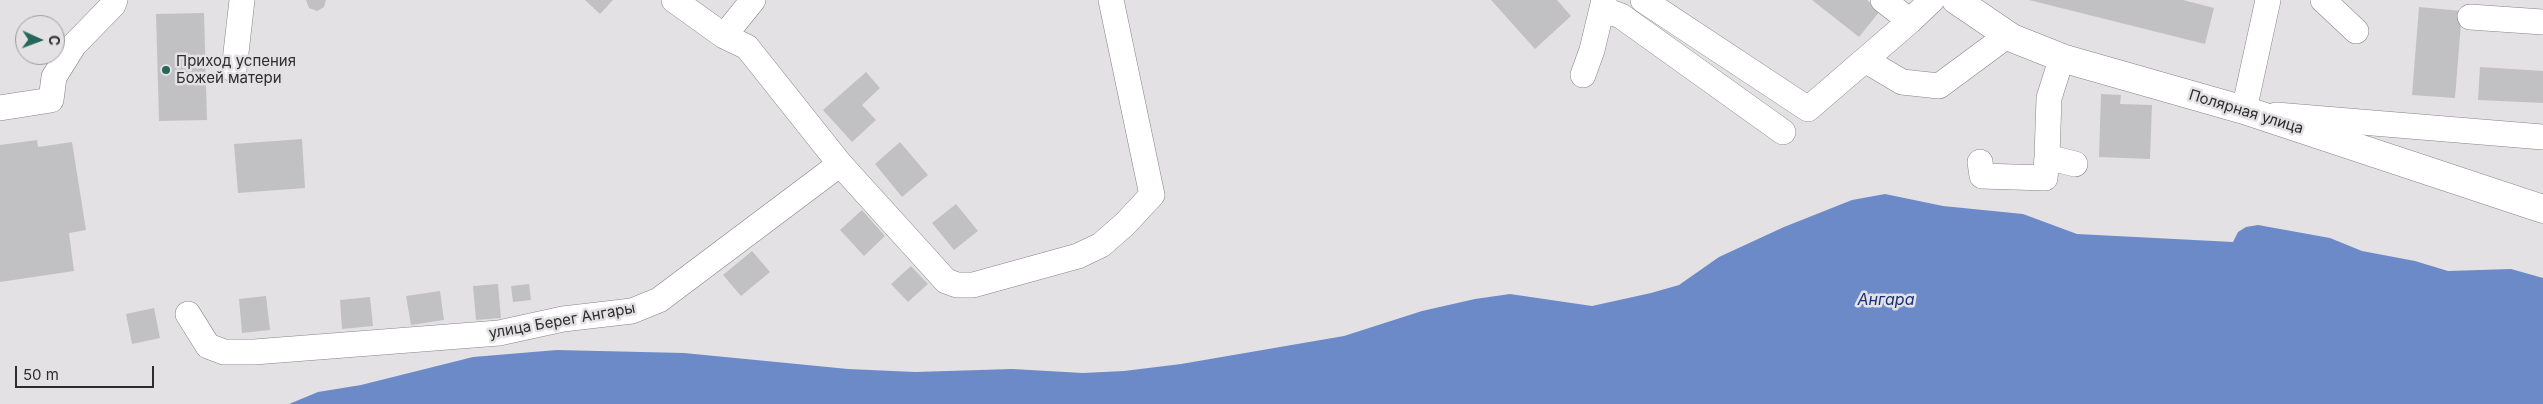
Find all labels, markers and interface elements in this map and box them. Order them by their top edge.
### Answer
north arrow [15,15,65,65]
text: С [46,35,63,46]
place label: Приход успения Божей матери [176,52,296,87]
marker: Приход успения Божей матери [160,64,172,76]
street label: Полярная улица [2187,86,2305,138]
water label: Ангара [1857,290,1915,310]
street label: улица Берег Ангары [487,299,637,343]
scale bar [18,356,156,388]
text: 50 m [23,365,59,384]

